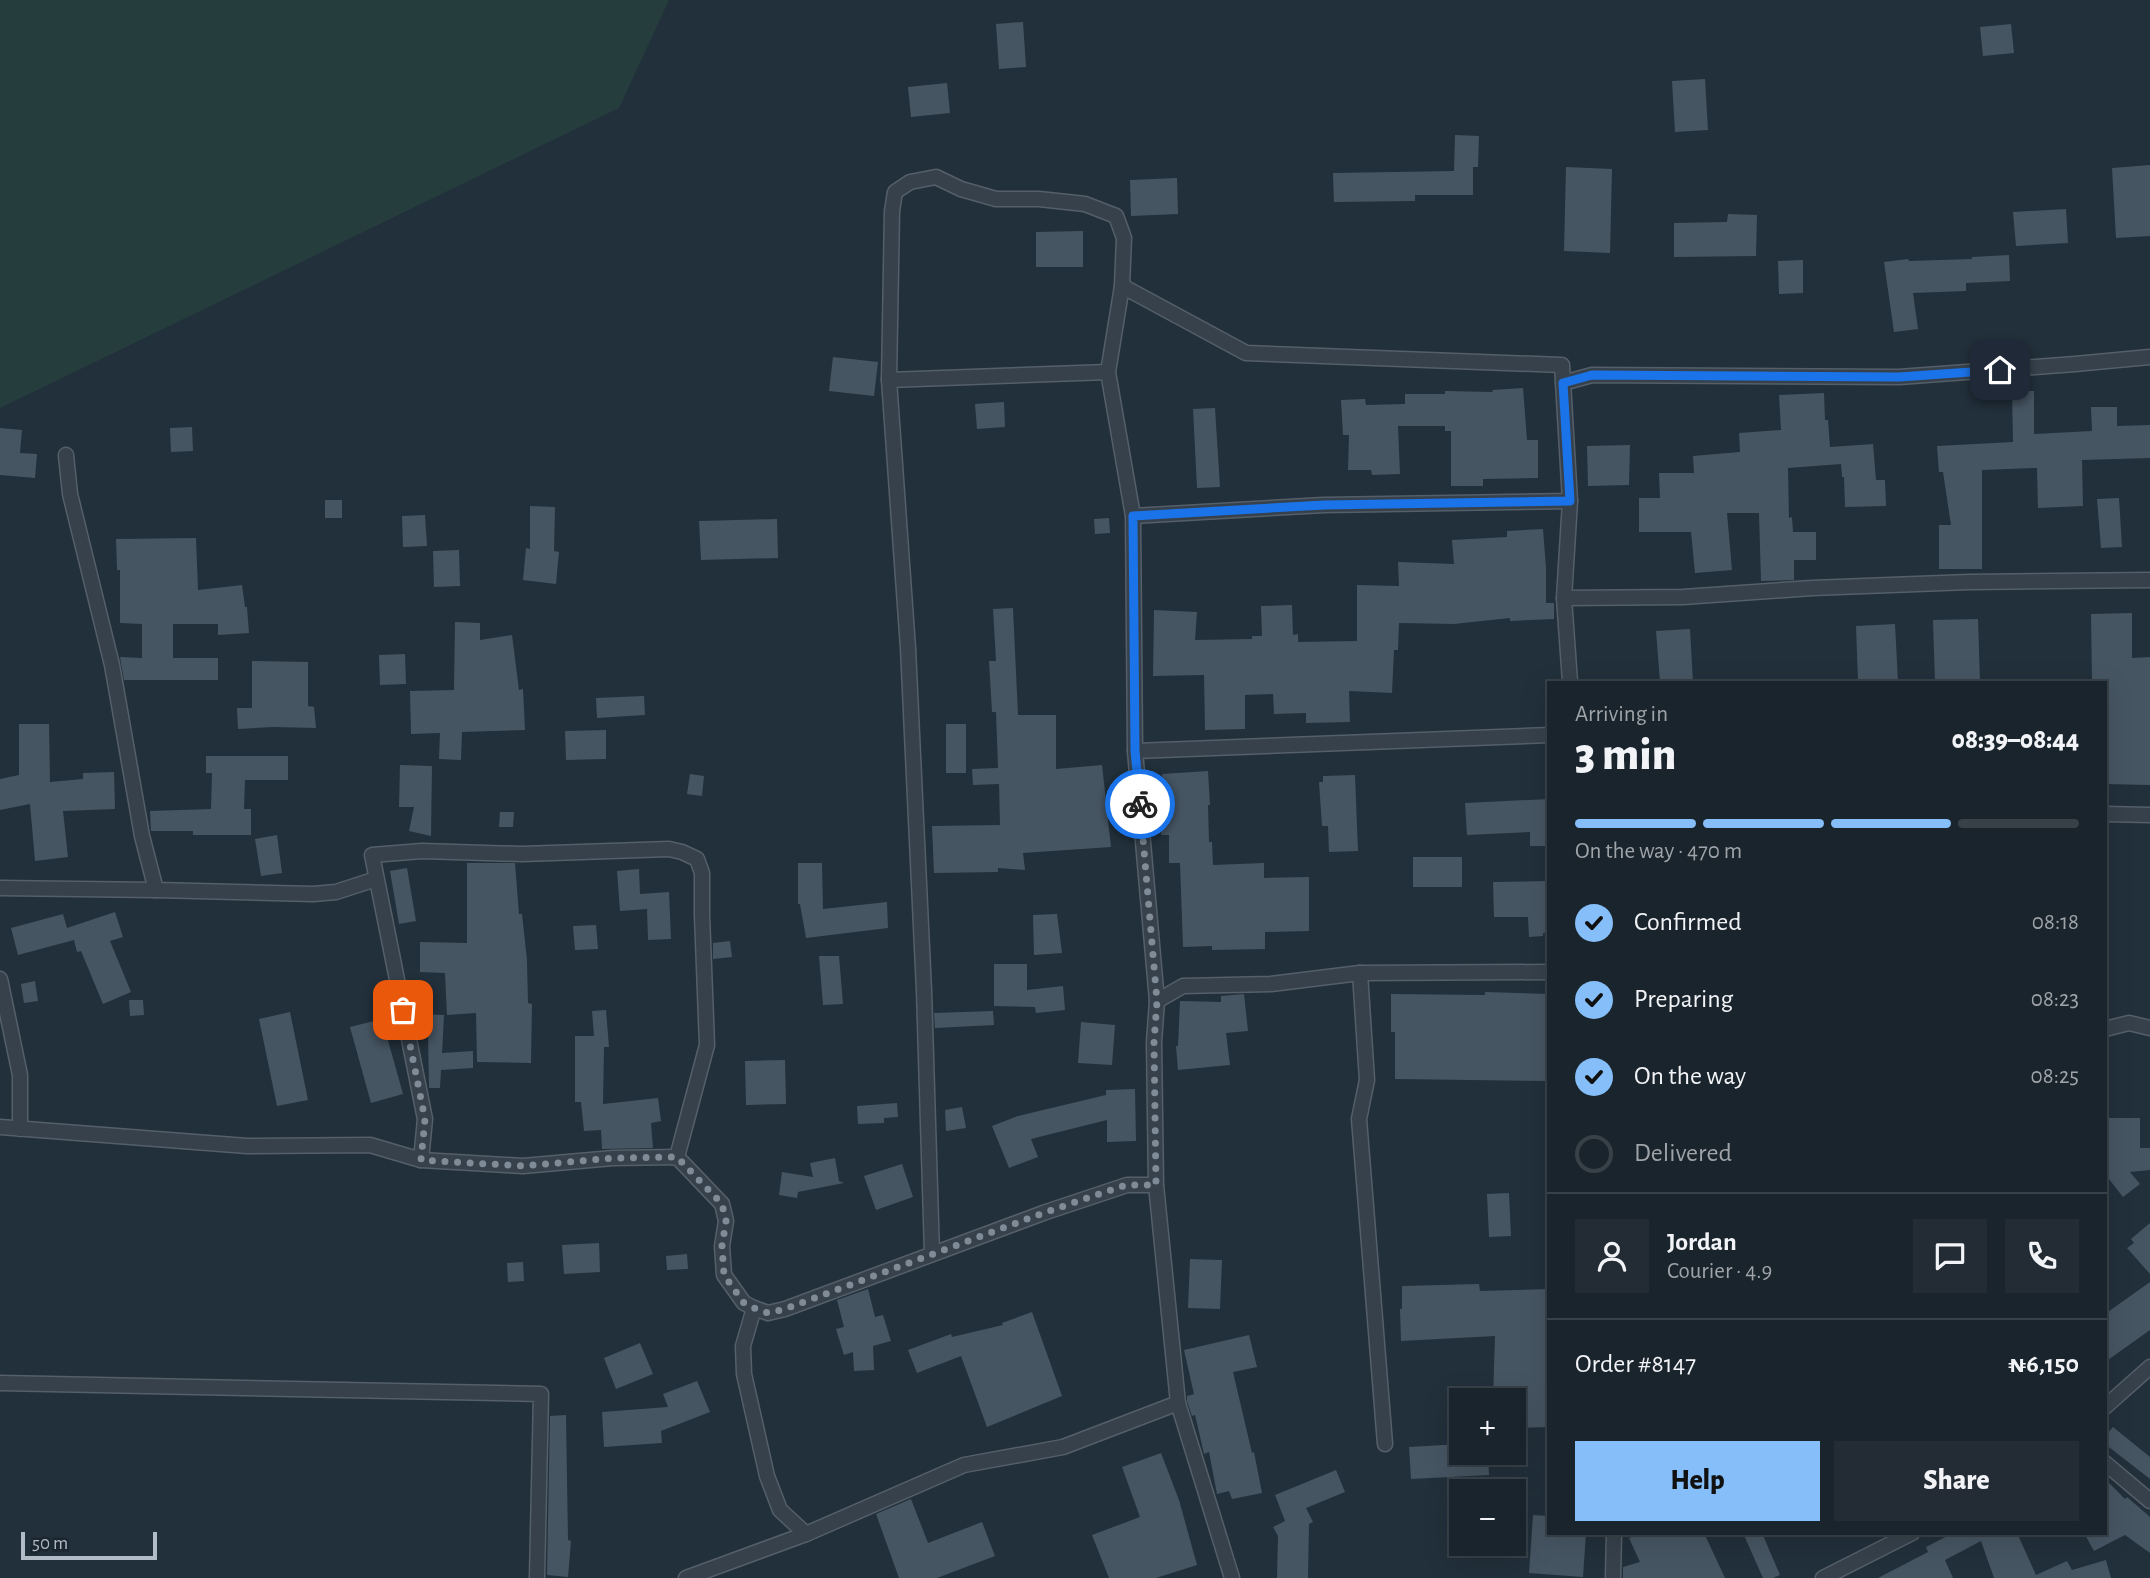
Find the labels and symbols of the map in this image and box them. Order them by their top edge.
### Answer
pin [1970,340,2030,400]
courier [1105,769,1175,839]
pin [373,980,433,1040]
scale bar [21,1529,158,1561]

